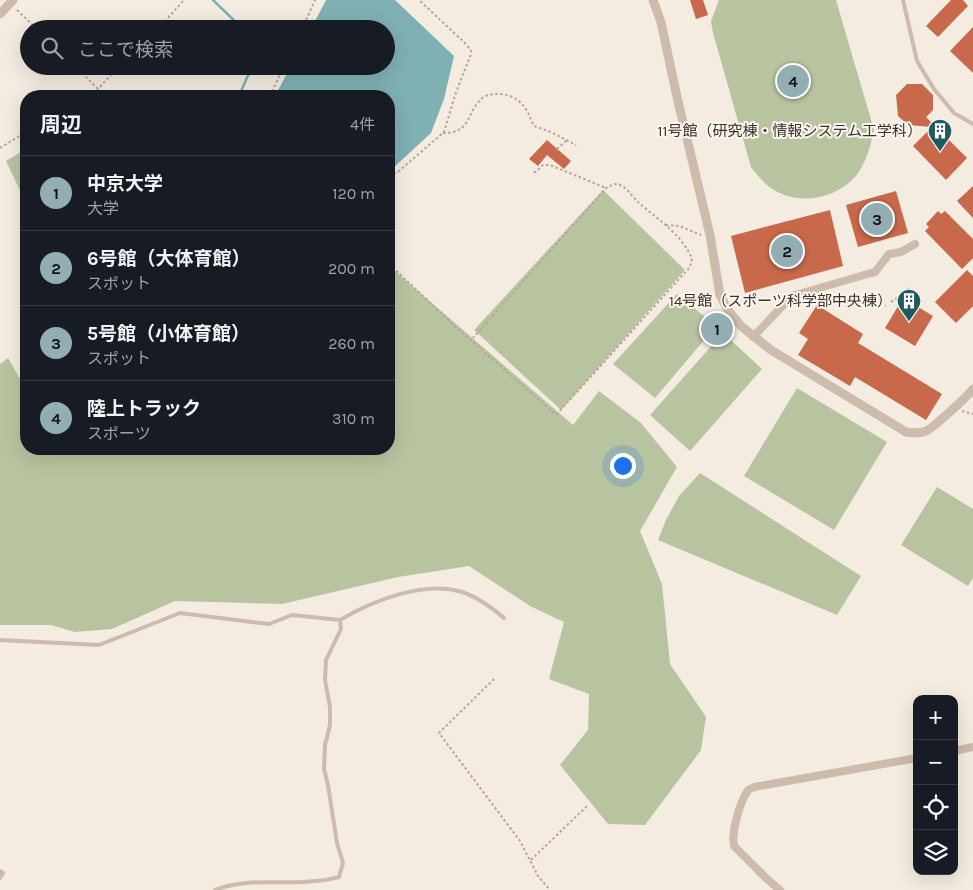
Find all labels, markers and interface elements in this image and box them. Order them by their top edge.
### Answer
search box [20,20,395,75]
icon: search [38,34,66,62]
text: ここで検索 [78,39,173,61]
pin: 4 [777,62,809,100]
text: 周辺 [40,113,82,137]
text: 4件 [350,115,375,134]
building icon: 11号館（研究棟・情報システム工学科） [927,118,953,152]
place label: 11号館（研究棟・情報システム工学科） [658,122,922,140]
text: 中京大学 [87,173,163,195]
text: 1 [53,184,59,203]
text: 120 m [332,184,375,203]
text: 大学 [87,199,119,218]
pin: 3 [861,200,893,238]
pin: 2 [771,232,803,270]
text: 6号館（大体育館） [87,248,251,270]
text: 2 [51,259,61,278]
text: 200 m [328,259,375,278]
text: スポット [87,274,151,293]
building icon: 14号館（スポーツ科学部中央棟） [896,288,922,322]
place label: 14号館（スポーツ科学部中央棟） [669,292,892,310]
pin: 1 [701,310,733,348]
text: 5号館（小体育館） [87,323,250,345]
text: 3 [51,334,61,353]
text: 260 m [328,334,375,353]
text: スポット [87,349,151,368]
text: 陸上トラック [87,398,201,420]
text: 4 [51,409,61,428]
text: 310 m [332,409,375,428]
text: スポーツ [87,424,151,443]
your location [610,453,636,479]
map controls [913,695,958,875]
button: + [913,695,958,740]
button: − [913,740,958,785]
button: locate [913,785,958,830]
button: layers [913,830,958,875]

